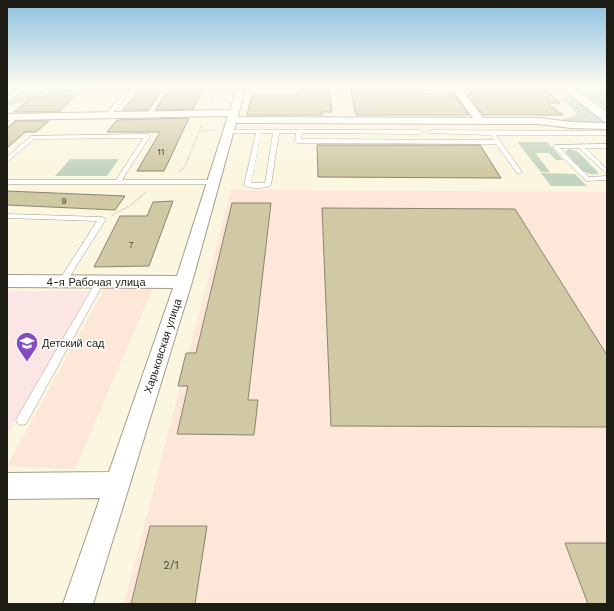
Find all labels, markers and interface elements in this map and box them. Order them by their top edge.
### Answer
house number: 11 [157,147,165,157]
house number: 9 [61,196,67,206]
house number: 7 [128,240,134,250]
street label: 4-я Рабочая улица [46,276,146,289]
street label: Харьковская улица [142,296,185,395]
school or university icon: Детский сад [14,330,40,363]
place label: Детский сад [42,337,105,350]
house number: 2/1 [163,559,179,572]

